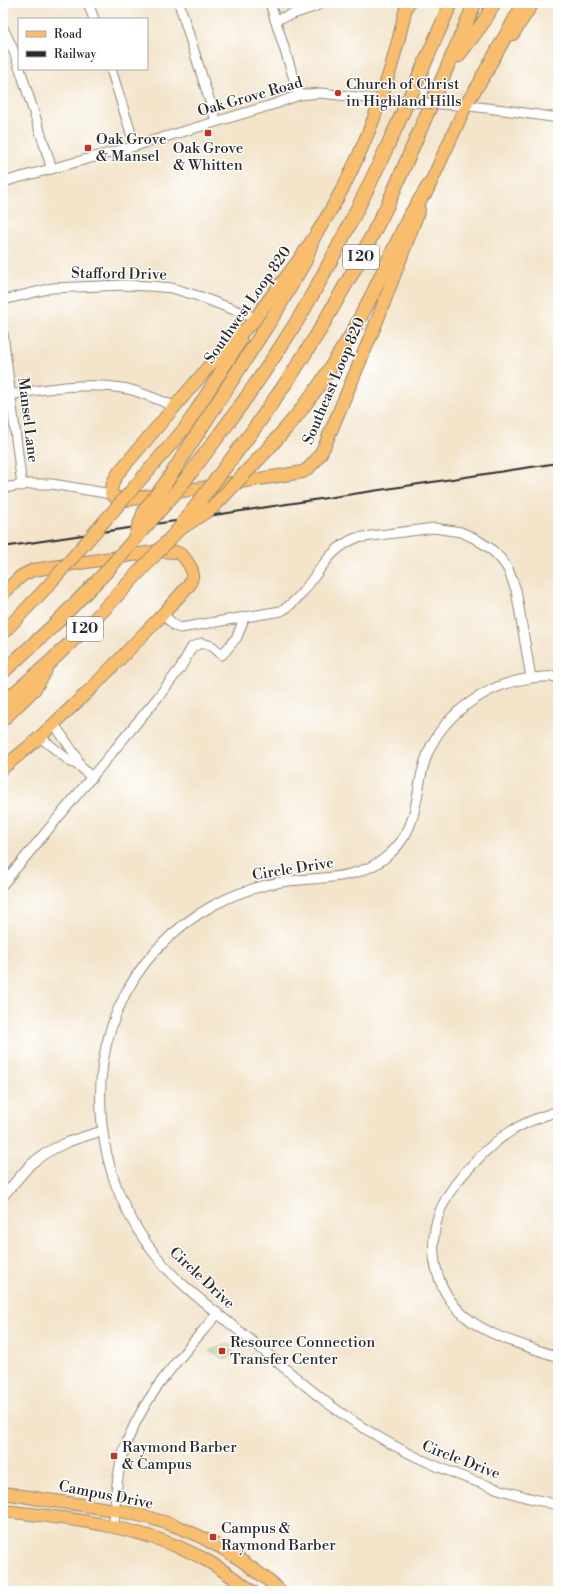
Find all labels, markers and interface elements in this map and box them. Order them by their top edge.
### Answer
legend [18,18,148,70]
text: Road [54,27,82,42]
text: Railway [54,47,96,62]
street label: Oak Grove Road [195,73,305,121]
place label: Church of Christ in Highland Hills [346,75,462,111]
marker: Church of Christ in Highland Hills [333,88,343,98]
marker: Oak Grove & Whitten [203,128,213,138]
place label: Oak Grove & Mansel [96,130,167,166]
place label: Oak Grove & Whitten [173,139,243,175]
marker: Oak Grove & Mansel [83,143,93,153]
street label: Southwest Loop 820 [200,243,296,367]
road number: I 20 [343,245,379,269]
street label: Stafford Drive [71,264,167,284]
street label: Southeast Loop 820 [299,314,369,448]
street label: Mansel Lane [13,376,43,464]
road number: I 20 [67,617,103,641]
street label: Circle Drive [251,853,335,885]
street label: Circle Drive [165,1243,239,1313]
place label: Resource Connection Transfer Center [230,1333,375,1369]
marker: Resource Connection Transfer Center [217,1346,227,1356]
street label: Circle Drive [419,1436,503,1484]
place label: Raymond Barber & Campus [122,1438,237,1474]
marker: Raymond Barber & Campus [109,1451,119,1461]
street label: Campus Drive [57,1477,155,1513]
place label: Campus & Raymond Barber [221,1519,336,1555]
marker: Campus & Raymond Barber [208,1532,218,1542]

